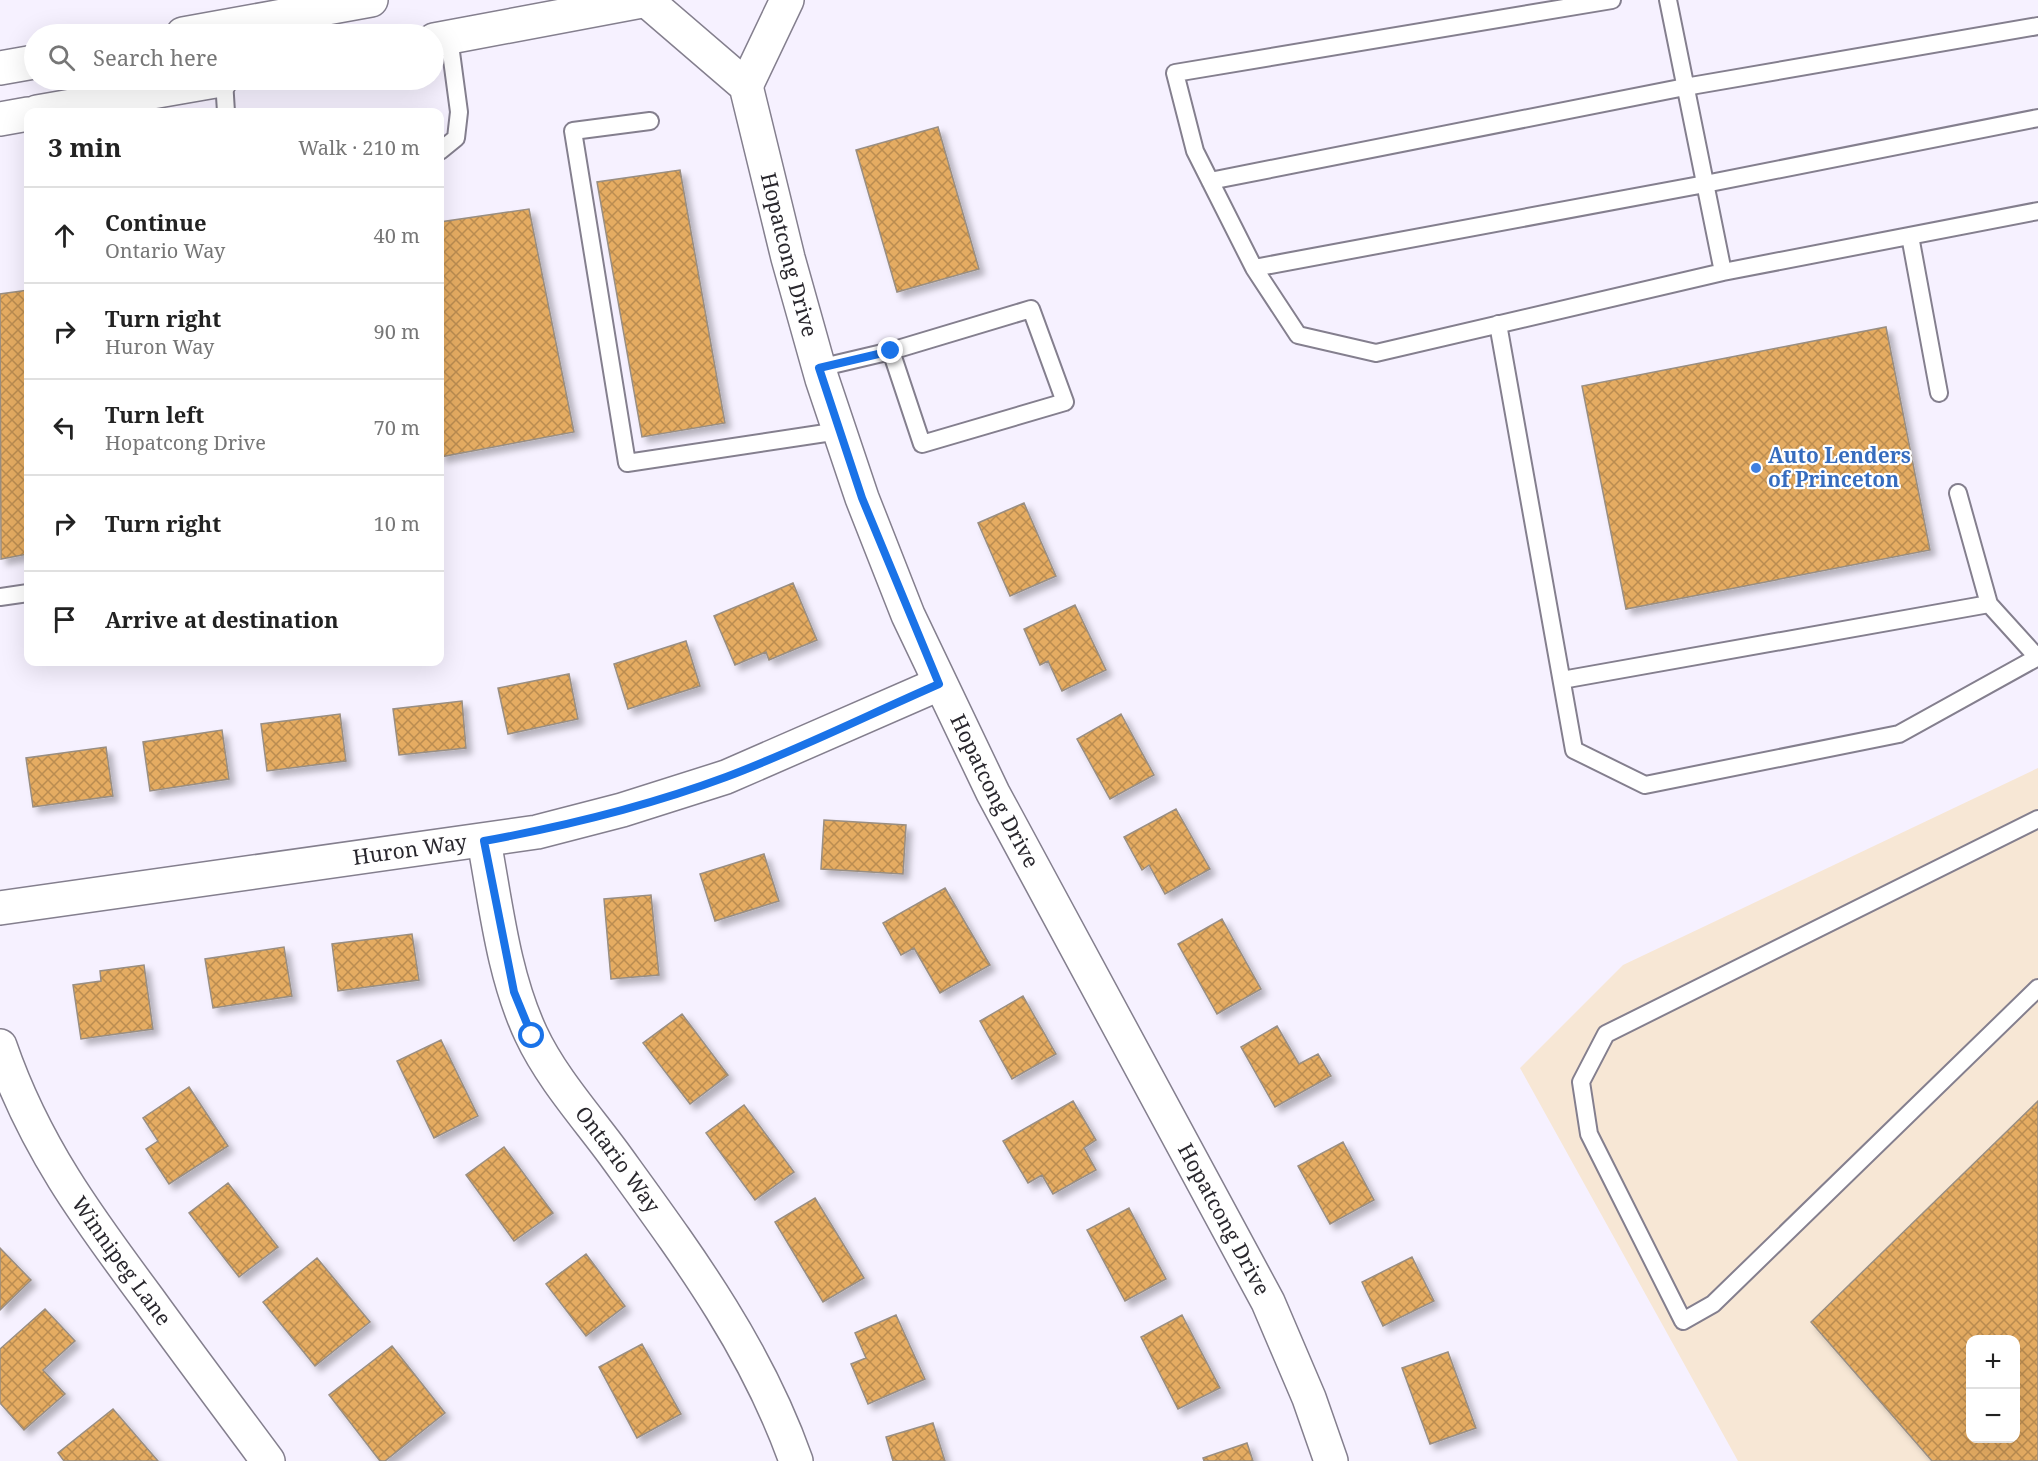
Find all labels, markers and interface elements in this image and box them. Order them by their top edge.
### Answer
search box [24,24,444,90]
icon: search [45,41,78,74]
text: Search here [93,42,218,72]
text: 3 min [48,129,122,165]
text: Walk · 210 m [298,134,420,161]
street label: Hopatcong Drive [755,169,825,340]
text: Continue [105,207,207,237]
icon: ahead [48,219,81,252]
text: 40 m [374,222,420,249]
text: Ontario Way [105,237,225,264]
text: Turn right [105,303,221,333]
icon: right [48,315,81,348]
text: 90 m [374,318,420,345]
text: Huron Way [105,333,214,360]
route end [877,337,903,363]
text: Turn left [105,399,204,429]
icon: left [48,411,81,444]
text: 70 m [374,414,420,441]
text: Hopatcong Drive [105,429,266,456]
place label: Auto Lenders of Princeton [1768,441,1911,493]
marker: Auto Lenders of Princeton [1749,461,1763,475]
icon: right [48,507,81,540]
text: Turn right [105,508,221,538]
text: 10 m [374,510,420,537]
icon: arrive [48,603,81,636]
text: Arrive at destination [105,604,339,634]
street label: Hopatcong Drive [944,709,1046,873]
street label: Huron Way [351,827,469,871]
route start [518,1022,544,1048]
street label: Ontario Way [569,1100,667,1218]
street label: Hopatcong Drive [1172,1138,1277,1300]
street label: Winnipeg Lane [66,1190,178,1331]
map controls [1966,1335,2020,1443]
button: + [1966,1335,2020,1389]
button: − [1966,1389,2020,1443]

